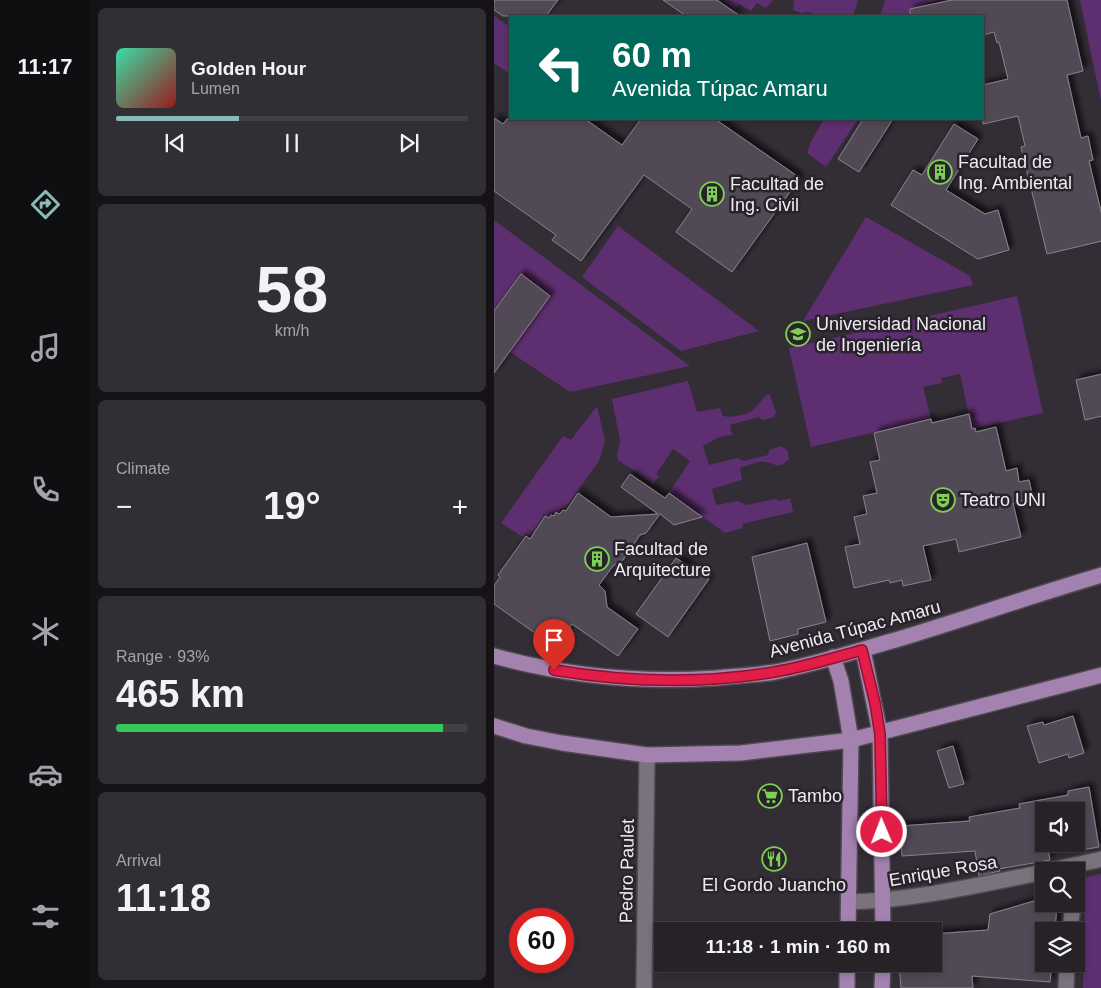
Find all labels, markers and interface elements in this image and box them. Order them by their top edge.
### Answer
icon: left [529,35,594,100]
text: 60 m [612,35,692,74]
text: 11:17 [17,54,73,79]
text: Golden Hour [191,58,306,79]
text: Avenida Túpac Amaru [612,76,828,101]
text: Lumen [191,80,240,97]
icon: previous [161,129,189,157]
icon: pause [278,129,306,157]
icon: next [395,129,423,157]
place label: Facultad de Ing. Ambiental [958,152,1072,193]
building icon: Facultad de Ing. Ambiental [927,159,953,185]
place label: Facultad de Ing. Civil [730,174,824,215]
building icon: Facultad de Ing. Civil [699,181,725,207]
icon: directions [28,187,63,222]
text: 58 [256,253,328,326]
place label: Universidad Nacional de Ingeniería [816,314,986,355]
school or university icon: Universidad Nacional de Ingeniería [785,321,811,347]
text: km/h [275,322,309,339]
icon: music [28,330,63,365]
text: Climate [116,460,170,477]
icon: phone [28,472,63,507]
text: 19° [263,485,321,527]
theatre icon: Teatro UNI [930,487,956,513]
place label: Teatro UNI [960,490,1046,510]
text: − [116,491,132,522]
text: + [452,491,468,522]
place label: Facultad de Arquitecture [614,539,711,580]
building icon: Facultad de Arquitecture [584,546,610,572]
street label: Avenida Túpac Amaru [767,597,943,661]
icon: climate [28,614,63,649]
pin [533,619,575,670]
icon: arrive [540,626,568,654]
text: Range · 93% [116,648,209,665]
text: 465 km [116,673,245,715]
icon: car [28,757,63,792]
supermarket icon: Tambo [757,783,783,809]
place label: Tambo [788,786,842,806]
map controls [1035,802,1085,972]
button: sound [1035,802,1085,852]
position arrow [855,805,907,857]
street label: Pedro Paulet [616,819,638,923]
restaurant icon: El Gordo Juancho [761,846,787,872]
text: Arrival [116,852,161,869]
street label: Enrique Rosa [888,852,999,890]
button: search [1035,862,1085,912]
place label: El Gordo Juancho [702,875,846,895]
text: 11:18 [116,877,211,919]
icon: filters [28,899,63,934]
speed limit sign: 60 [509,908,574,973]
button: layers [1035,922,1085,972]
text: 11:18 · 1 min · 160 m [706,936,890,957]

